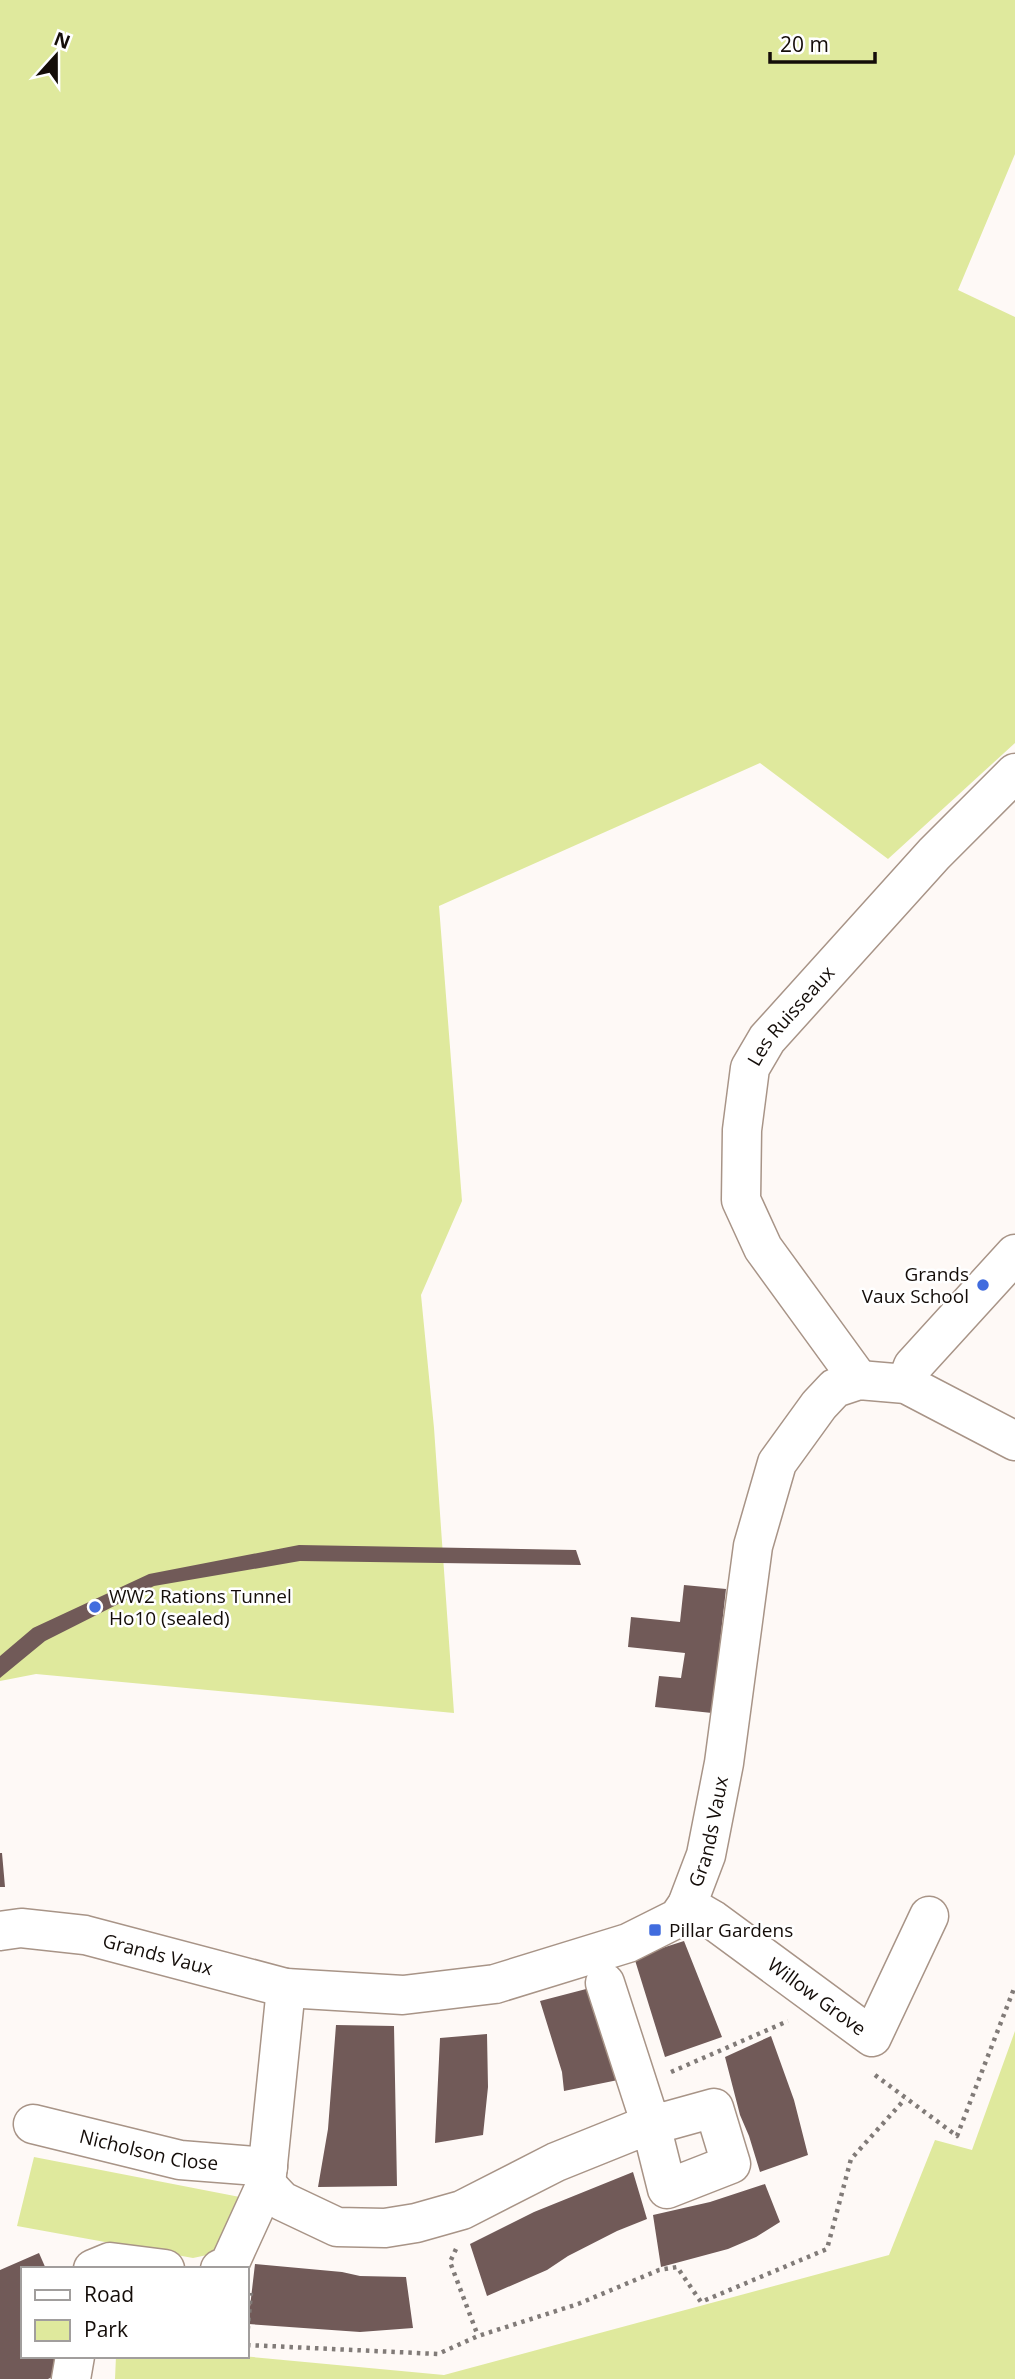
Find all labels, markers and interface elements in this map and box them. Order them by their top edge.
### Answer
north arrow [21,21,91,91]
scale bar [770,21,875,65]
text: N [50,25,74,55]
text: 20 m [780,30,829,58]
street label: Les Ruisseaux [741,960,840,1071]
place label: Grands Vaux School [862,1261,969,1309]
marker: Grands Vaux School [975,1277,991,1293]
place label: WW2 Rations Tunnel Ho10 (sealed) [109,1583,292,1631]
marker: WW2 Rations Tunnel Ho10 (sealed) [87,1599,103,1615]
street label: Grands Vaux [682,1774,734,1891]
place label: Pillar Gardens [669,1917,793,1943]
marker: Pillar Gardens [647,1922,663,1938]
street label: Grands Vaux [100,1927,216,1981]
street label: Willow Grove [762,1952,871,2041]
street label: Nicholson Close [77,2123,219,2176]
legend [21,2267,248,2358]
text: Road [84,2280,134,2308]
text: Park [84,2315,128,2343]

